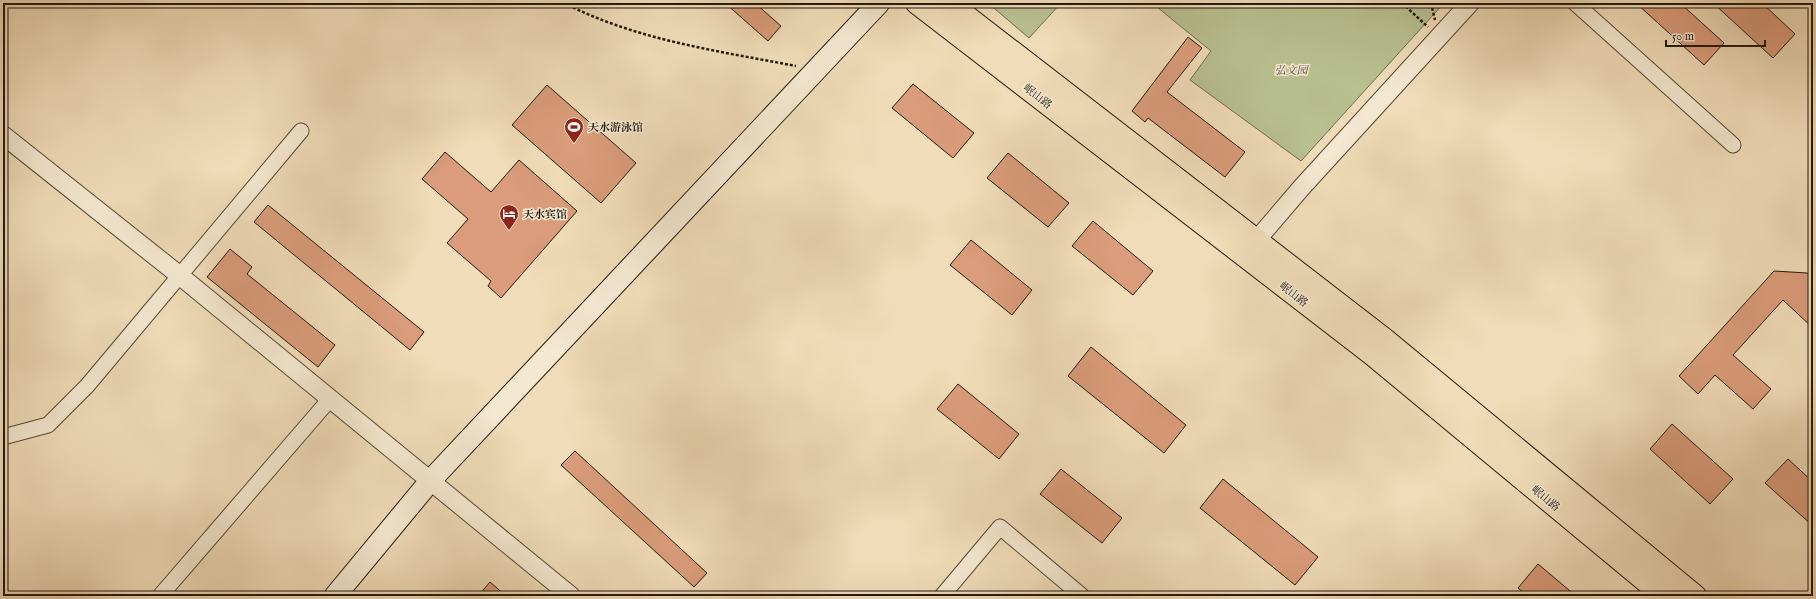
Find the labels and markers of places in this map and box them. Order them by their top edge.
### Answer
sports icon: 天水游泳馆 [563,116,585,144]
place label: 天水游泳馆 [588,121,643,135]
hotel icon: 天水宾馆 [498,203,520,231]
place label: 天水宾馆 [523,208,567,222]

